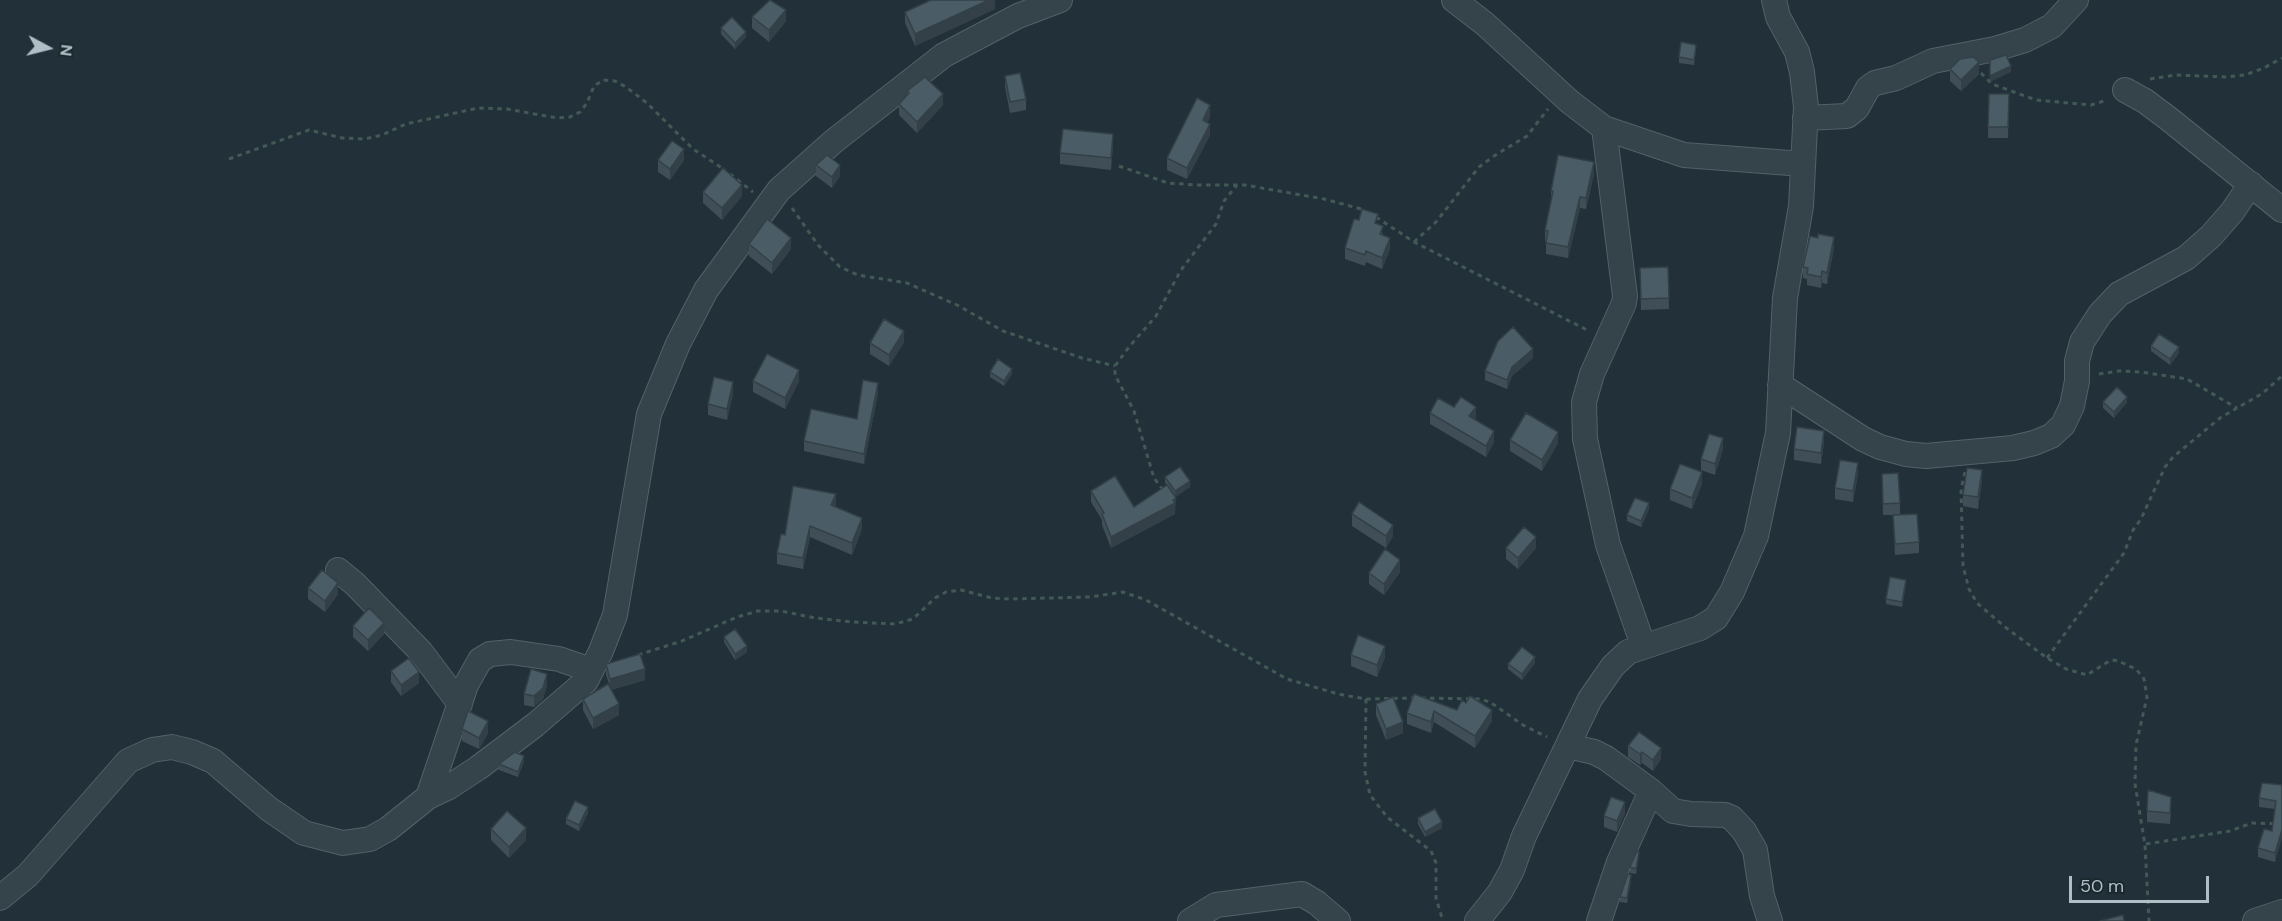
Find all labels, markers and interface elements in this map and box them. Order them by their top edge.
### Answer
north arrow [18,18,78,78]
text: N [55,43,77,57]
scale bar [2072,864,2212,902]
text: 50 m [2080,874,2124,898]

